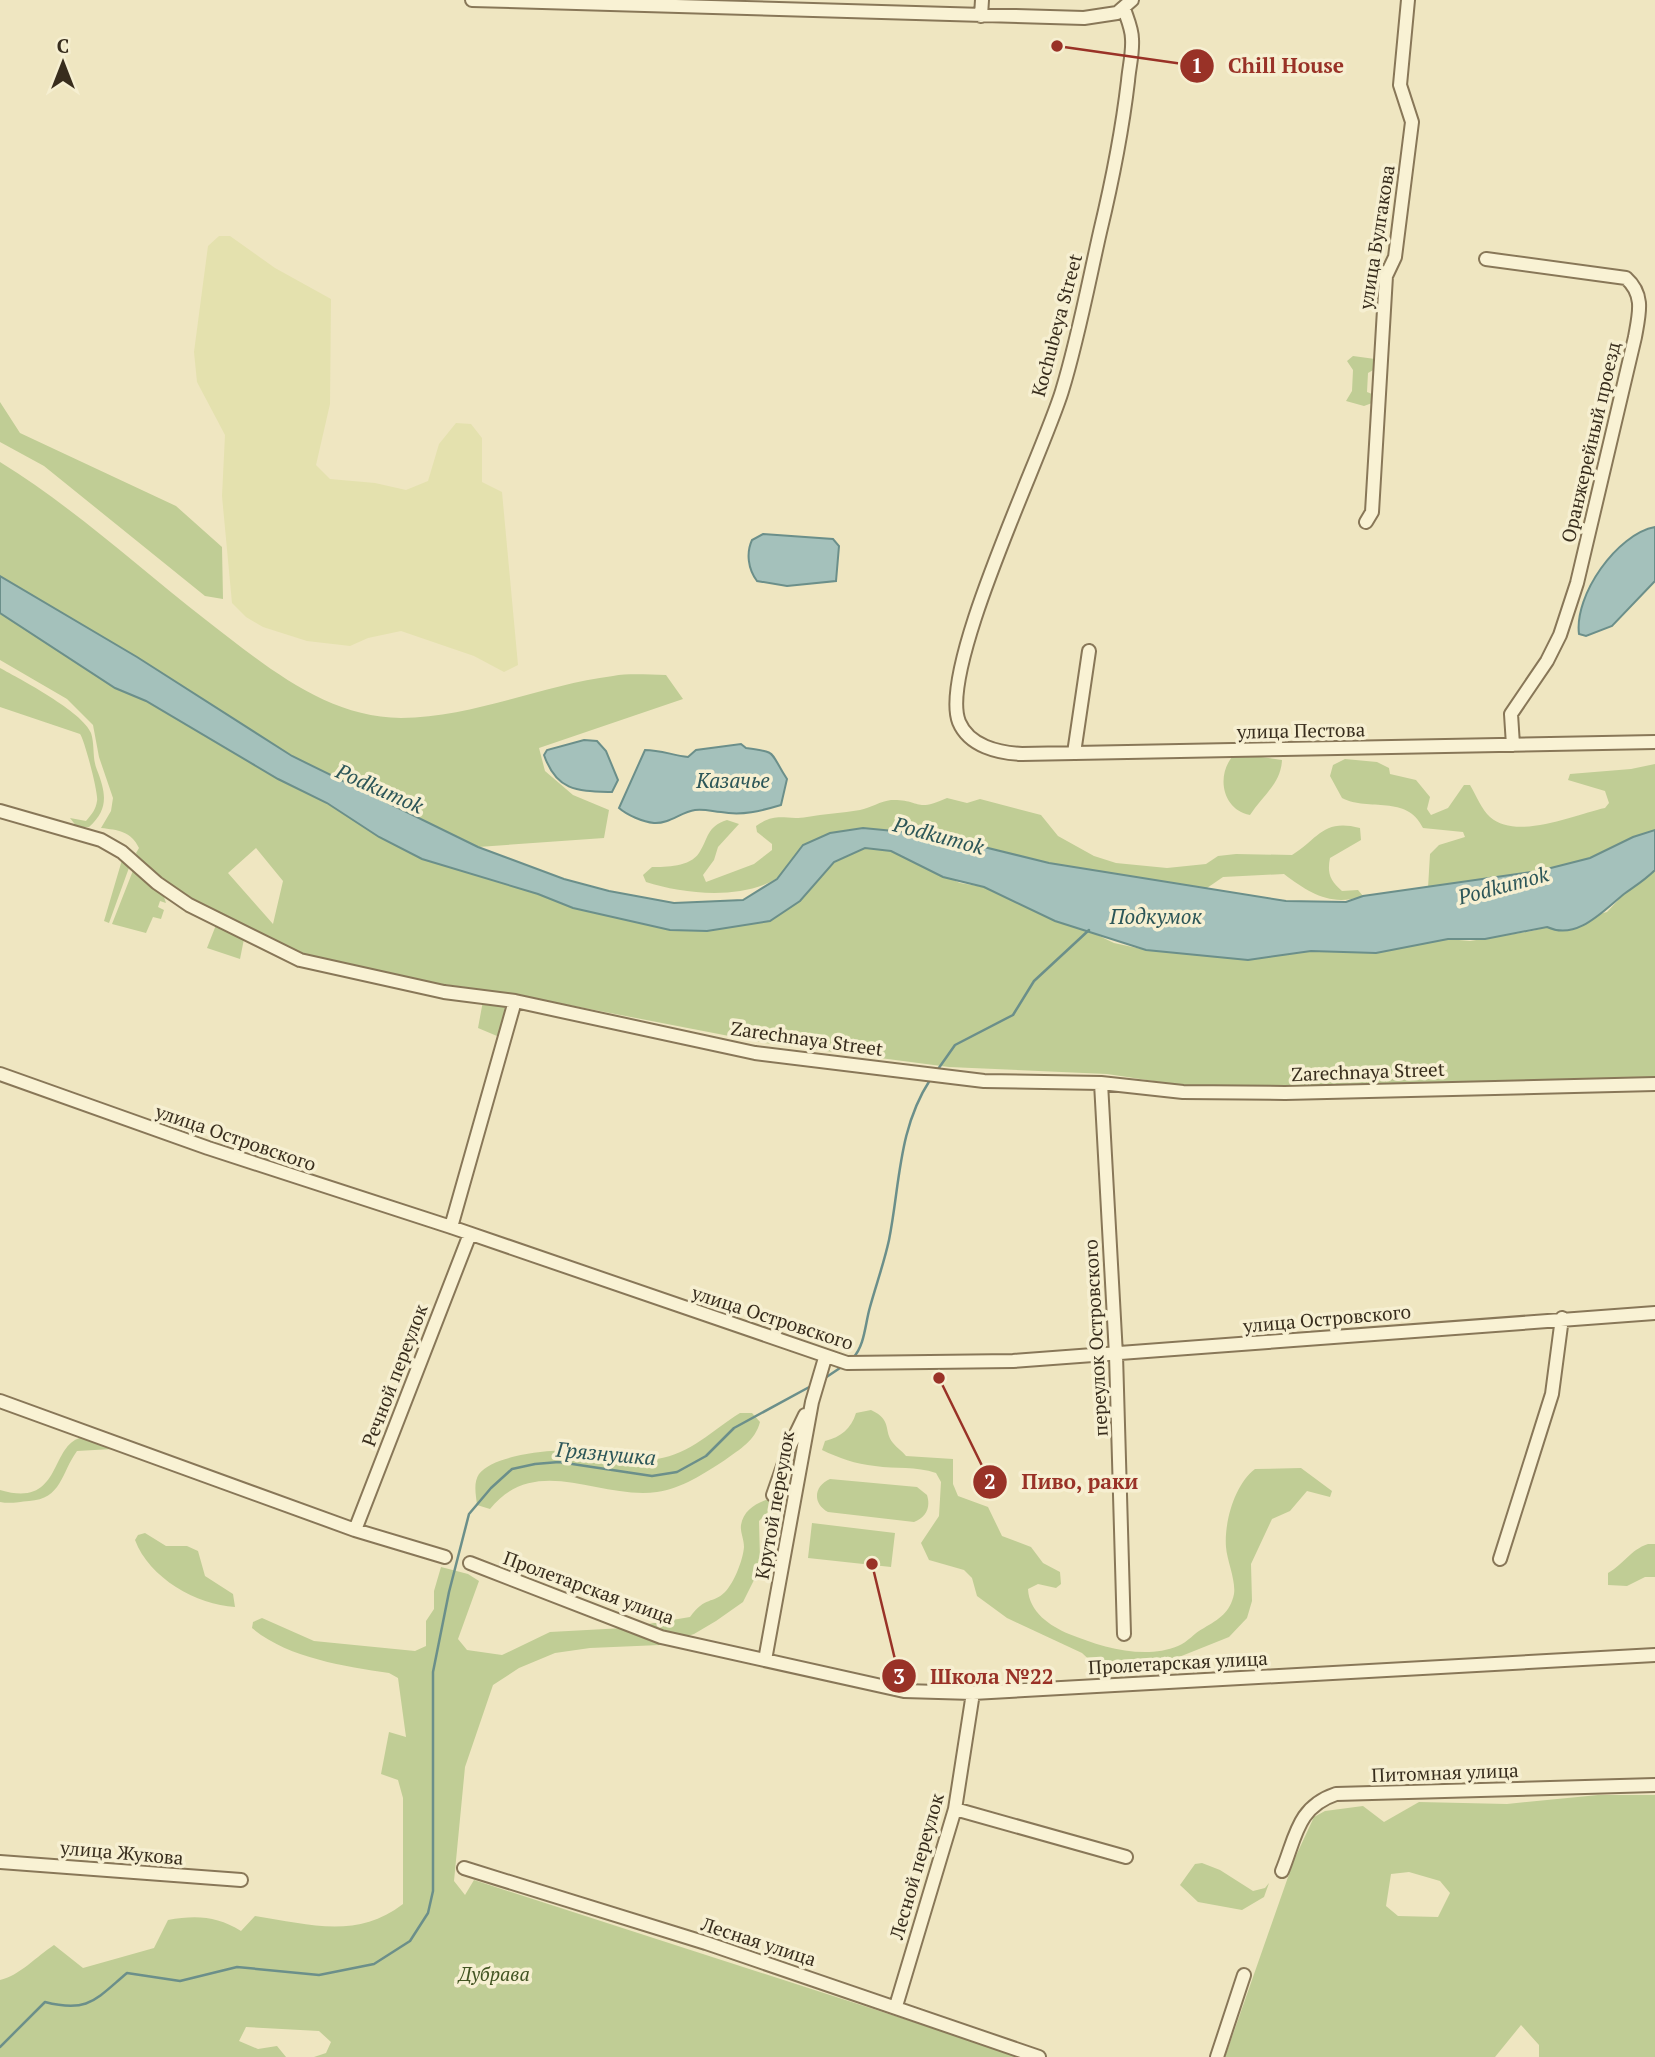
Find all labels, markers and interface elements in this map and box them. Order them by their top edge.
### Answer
north arrow [28,28,98,98]
text: С [57,33,69,58]
callout: Chill House [1179,45,1358,87]
text: 1 [1191,51,1203,79]
text: Chill House [1228,51,1344,79]
street label: улица Булгакова [1352,163,1400,312]
street label: Kochubeya Street [1025,251,1087,399]
street label: Оранжерейный проезд [1555,339,1625,545]
street label: улица Пестова [1236,716,1366,744]
water label: Podkumok [331,756,429,820]
water label: Казачье [695,766,770,794]
water label: Podkumok [889,809,988,861]
water label: Podkumok [1453,859,1552,911]
water label: Подкумок [1109,902,1203,930]
street label: Zarechnaya Street [729,1015,885,1061]
street label: Zarechnaya Street [1291,1056,1445,1086]
street label: улица Островского [151,1097,320,1176]
street label: переулок Островского [1077,1239,1113,1437]
street label: улица Островского [688,1279,857,1355]
street label: улица Островского [1241,1298,1412,1338]
street label: Речной переулок [355,1300,433,1450]
street label: Крутой переулок [749,1428,799,1581]
water label: Грязнушка [554,1435,657,1471]
callout: Пиво, раки [972,1461,1153,1503]
text: 2 [984,1467,996,1495]
text: Пиво, раки [1022,1467,1138,1495]
street label: Пролетарская улица [500,1544,678,1630]
street label: Пролетарская улица [1088,1645,1269,1679]
callout: Школа №22 [881,1655,1068,1697]
text: 3 [893,1662,905,1690]
text: Школа №22 [930,1662,1054,1690]
street label: Питомная улица [1371,1757,1519,1787]
street label: Лесной переулок [883,1789,949,1943]
street label: улица Жукова [58,1834,185,1870]
street label: Лесная улица [698,1910,820,1971]
park label: Дубрава [456,1961,530,1986]

